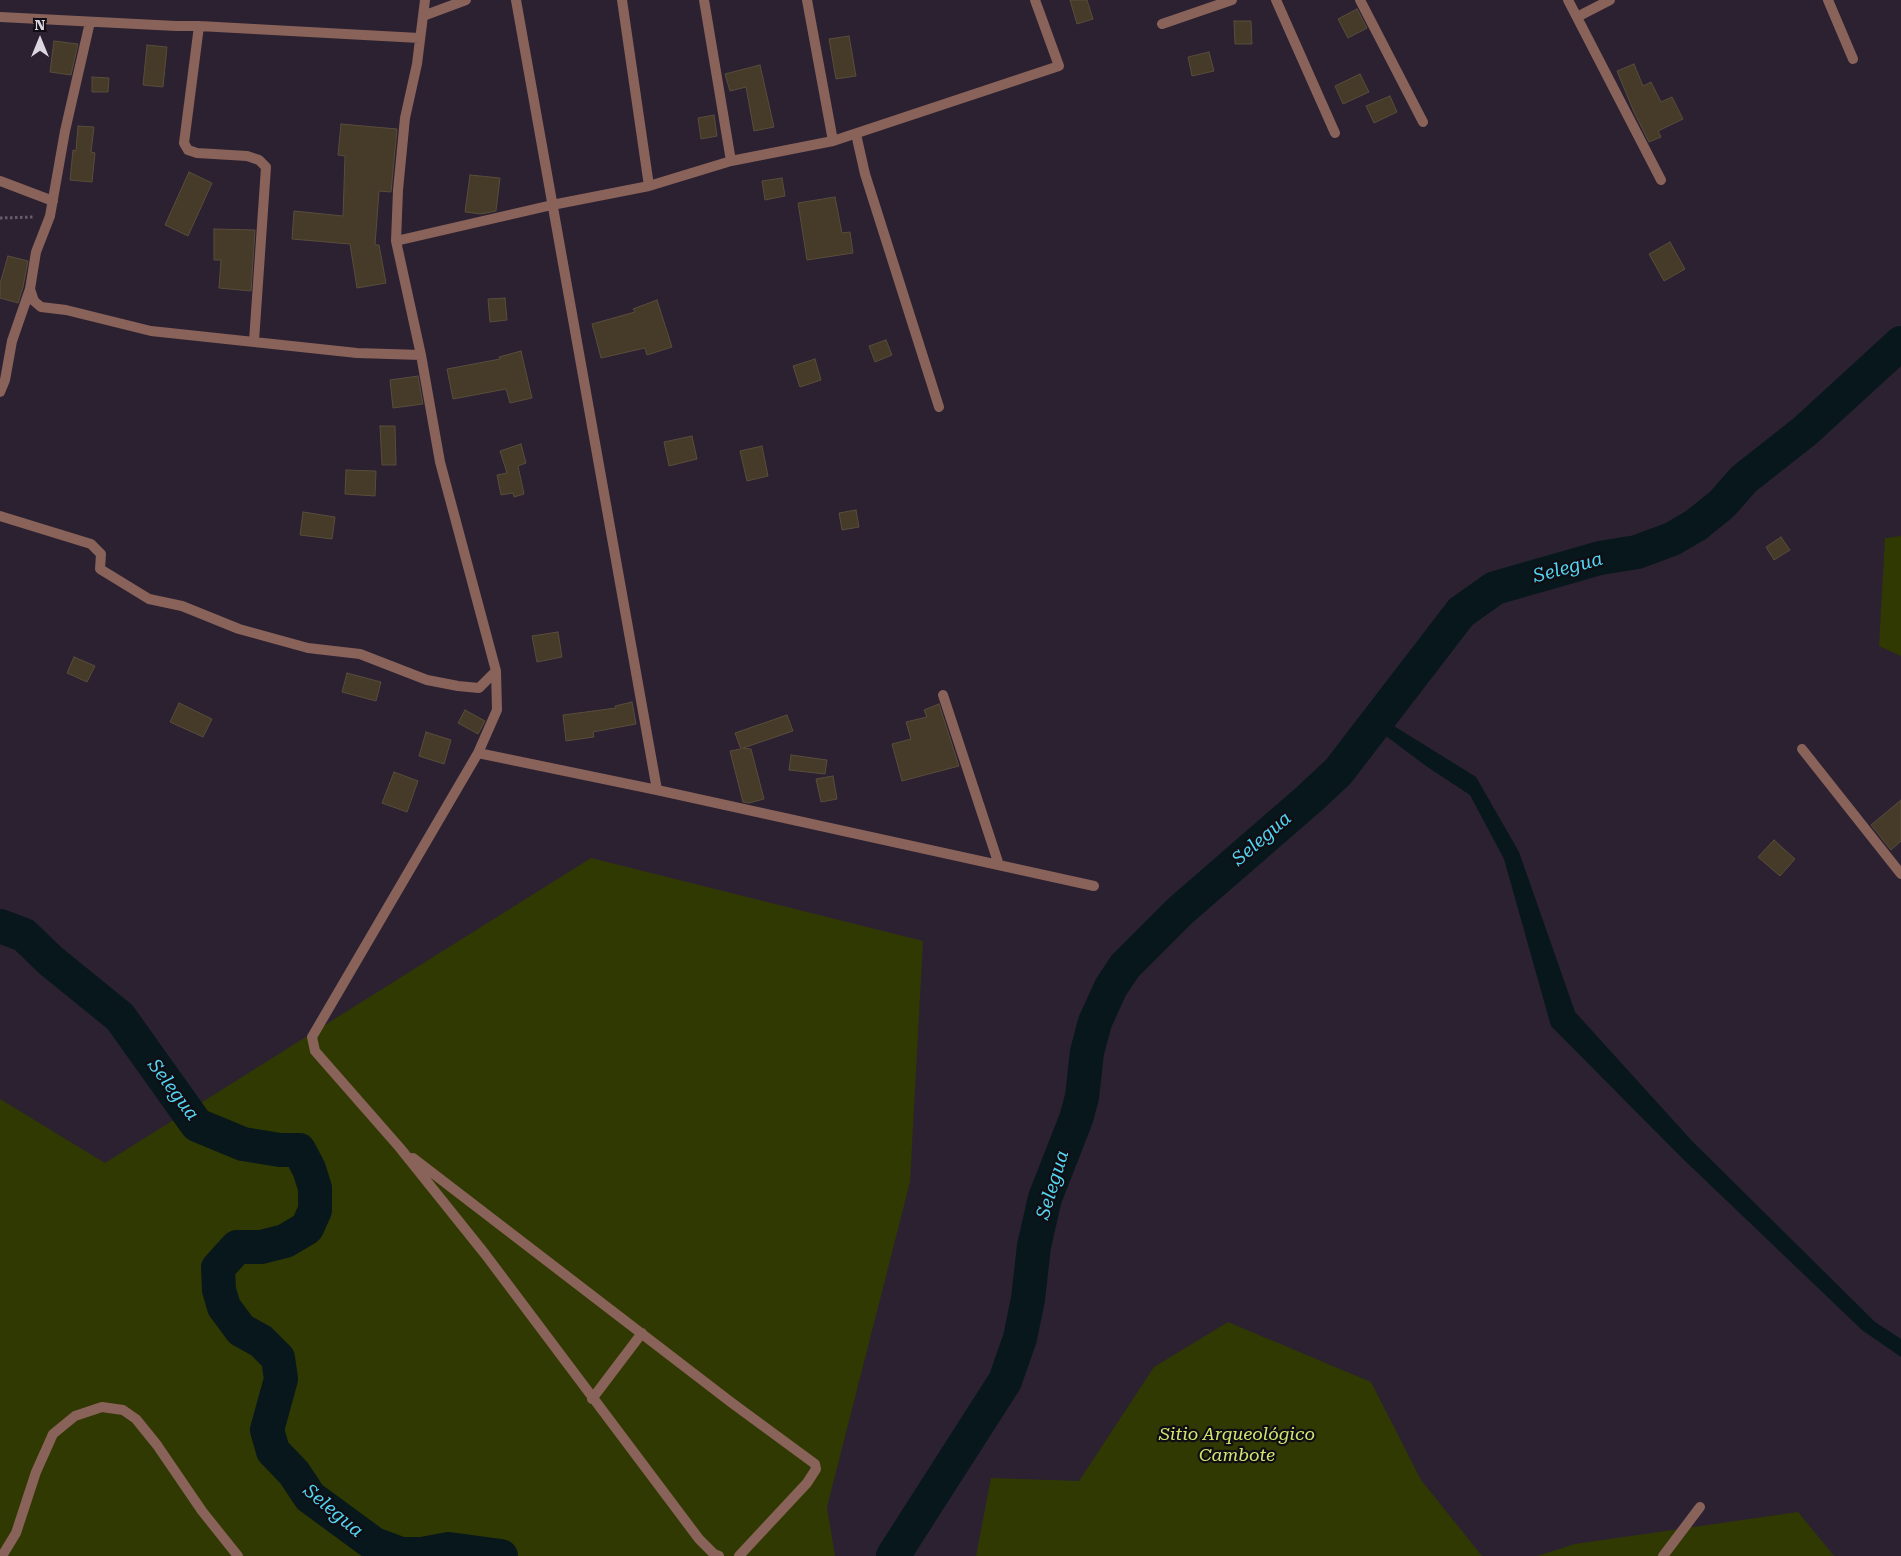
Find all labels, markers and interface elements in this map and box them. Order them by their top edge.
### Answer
north arrow [15,15,65,65]
text: N [35,17,45,33]
water label: Selegua [1531,548,1605,588]
water label: Selegua [1228,807,1296,871]
water label: Selegua [143,1055,203,1125]
water label: Selegua [1032,1148,1074,1222]
park label: Sitio Arqueológico Cambote [1159,1424,1315,1466]
water label: Selegua [298,1479,368,1543]

